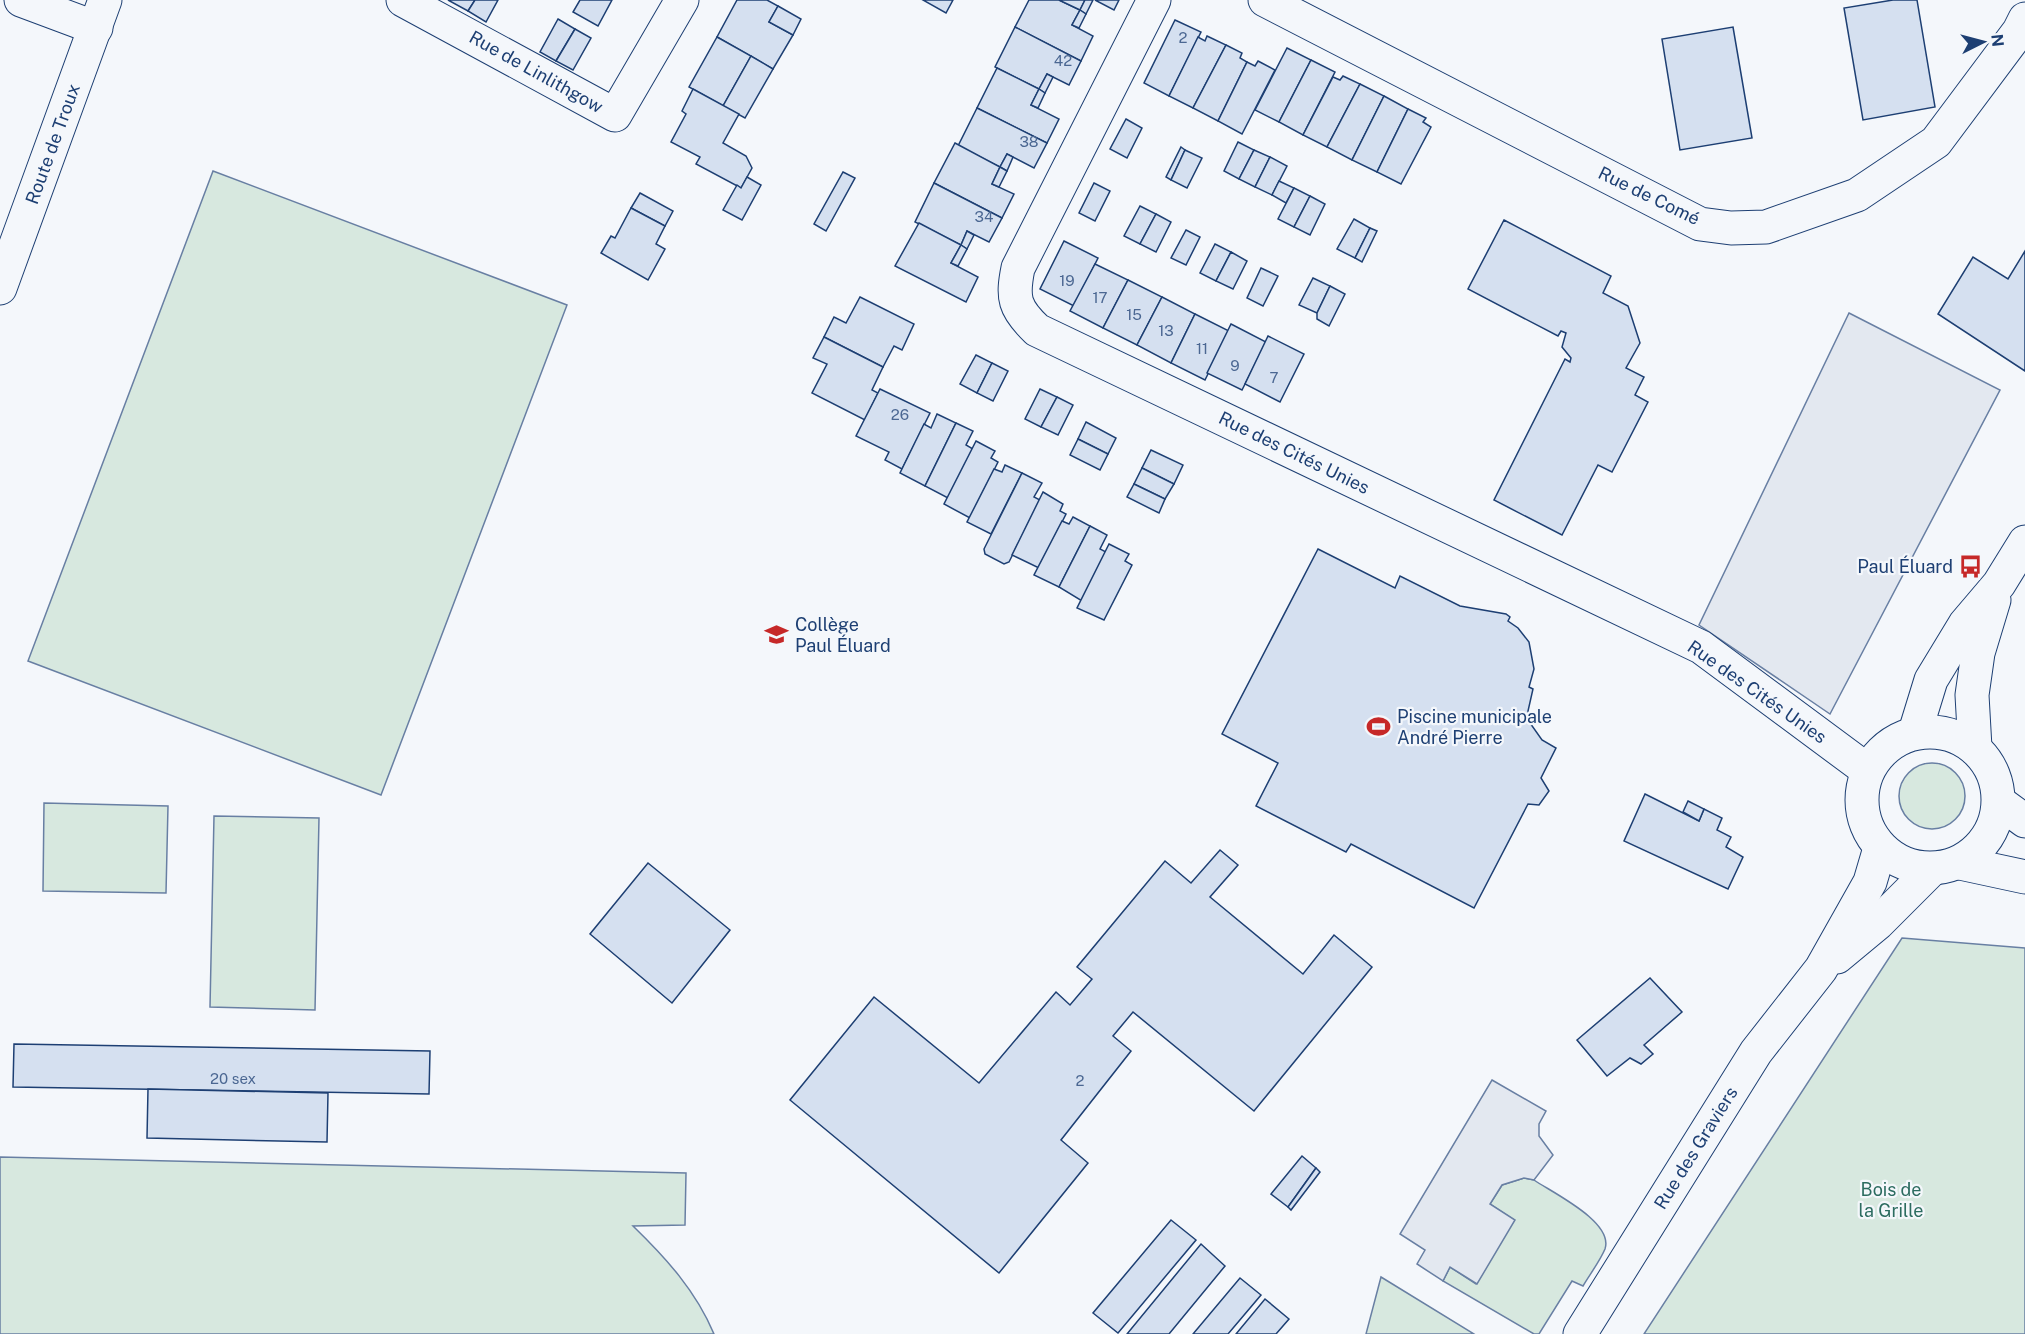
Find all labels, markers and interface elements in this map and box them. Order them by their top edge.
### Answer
north arrow [1953,12,2013,72]
street label: Rue de Linlithgow [466,26,607,117]
house number: 2 [1179,29,1188,46]
text: N [1987,33,2008,48]
house number: 42 [1054,52,1072,69]
street label: Route de Troux [21,81,84,207]
house number: 38 [1019,133,1039,150]
street label: Rue de Comé [1595,162,1703,229]
house number: 34 [975,208,993,225]
house number: 19 [1059,272,1075,289]
house number: 17 [1092,289,1108,306]
house number: 15 [1126,306,1142,323]
house number: 13 [1158,322,1174,339]
house number: 11 [1196,340,1208,357]
house number: 9 [1230,357,1240,374]
house number: 7 [1269,369,1279,386]
house number: 26 [891,406,909,423]
street label: Rue des Cités Unies [1216,407,1373,498]
bus stop icon: Paul Éluard [1958,554,1984,580]
place label: Paul Éluard [1857,555,1953,577]
place label: Collège Paul Éluard [795,614,891,656]
school or university icon: Collège Paul Éluard [764,622,790,648]
street label: Rue des Cités Unies [1684,636,1831,747]
place label: Piscine municipale André Pierre [1397,706,1552,748]
sports icon: Piscine municipale André Pierre [1366,714,1392,740]
house number: 20 sex [210,1070,256,1087]
house number: 2 [1076,1072,1085,1089]
street label: Rue des Graviers [1649,1083,1742,1213]
park label: Bois de la Grille [1859,1179,1923,1221]

